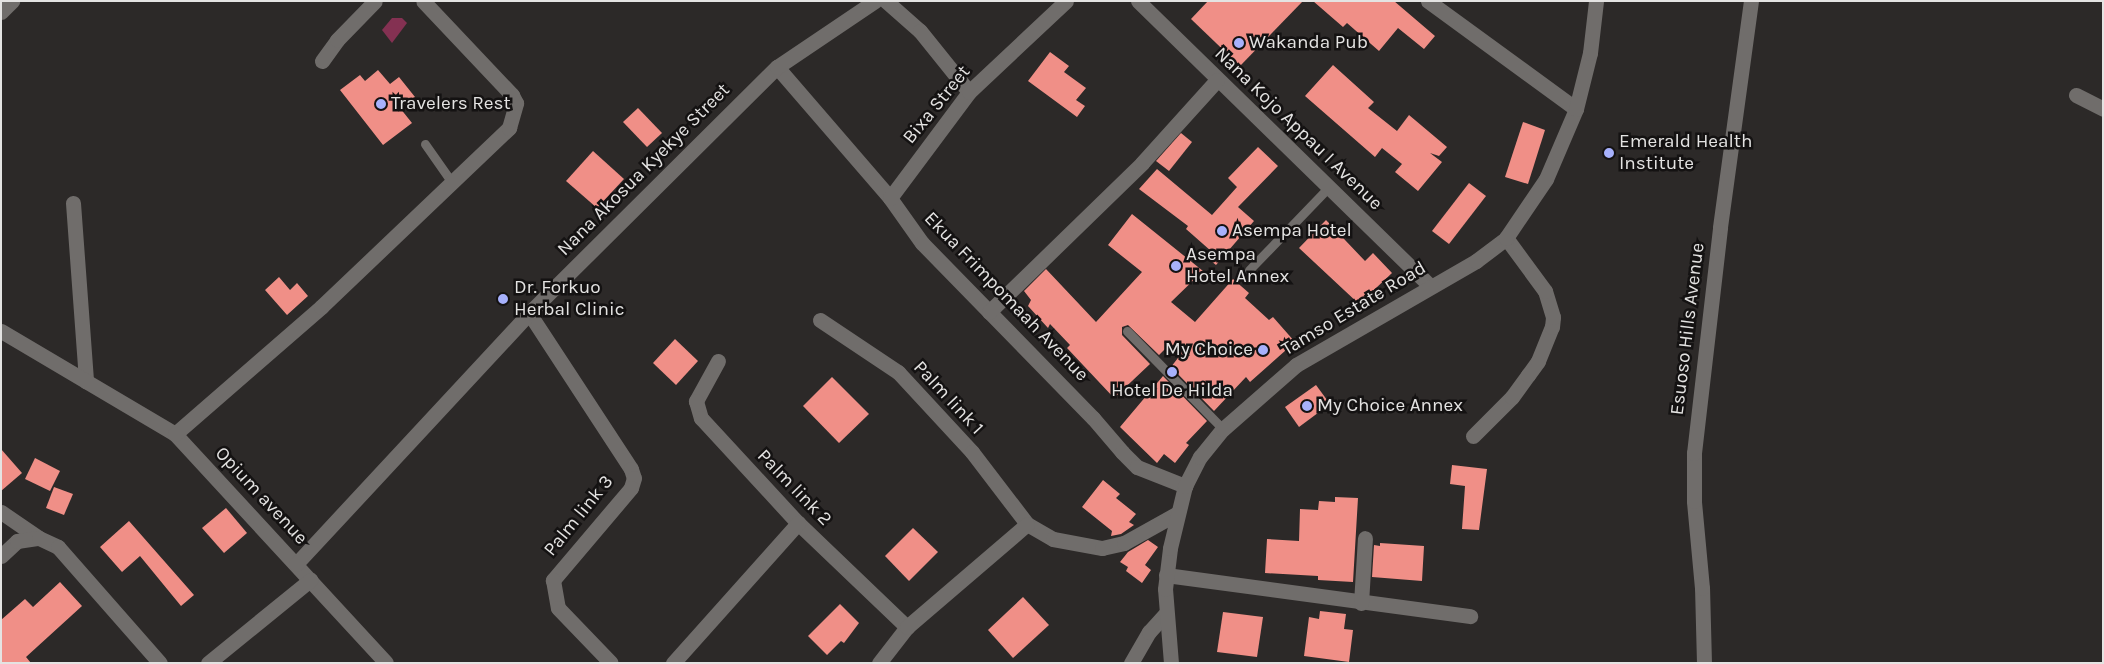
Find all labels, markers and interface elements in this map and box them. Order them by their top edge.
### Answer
place label: Wakanda Pub [1249,32,1368,54]
marker: Wakanda Pub [1233,37,1245,49]
street label: Nana Kojo Appau I Avenue [1209,43,1387,215]
street label: Bixa Street [898,61,976,149]
street label: Nana Akosua Kyekye Street [553,79,735,261]
place label: Travelers Rest [391,93,511,115]
marker: Travelers Rest [375,98,387,110]
place label: Emerald Health Institute [1619,131,1752,175]
marker: Emerald Health Institute [1603,147,1615,159]
street label: Ekua Frimpomaah Avenue [919,208,1093,386]
place label: Asempa Hotel [1232,220,1352,242]
marker: Asempa Hotel [1216,225,1228,237]
street label: Esuoso Hills Avenue [1666,242,1710,416]
place label: Asempa Hotel Annex [1186,244,1289,288]
street label: Tamso Estate Road [1278,257,1430,361]
marker: Asempa Hotel Annex [1170,260,1182,272]
place label: Dr. Forkuo Herbal Clinic [514,277,624,321]
marker: Dr. Forkuo Herbal Clinic [496,292,510,306]
place label: My Choice [1165,339,1253,361]
marker: My Choice [1257,344,1269,356]
street label: Palm link 1 [908,356,988,440]
marker: Hotel De Hilda [1166,366,1178,378]
place label: Hotel De Hilda [1111,380,1233,402]
place label: My Choice Annex [1317,395,1463,417]
marker: My Choice Annex [1301,400,1313,412]
street label: Opium avenue [210,442,312,550]
street label: Palm link 2 [752,445,836,531]
street label: Palm link 3 [539,471,619,561]

